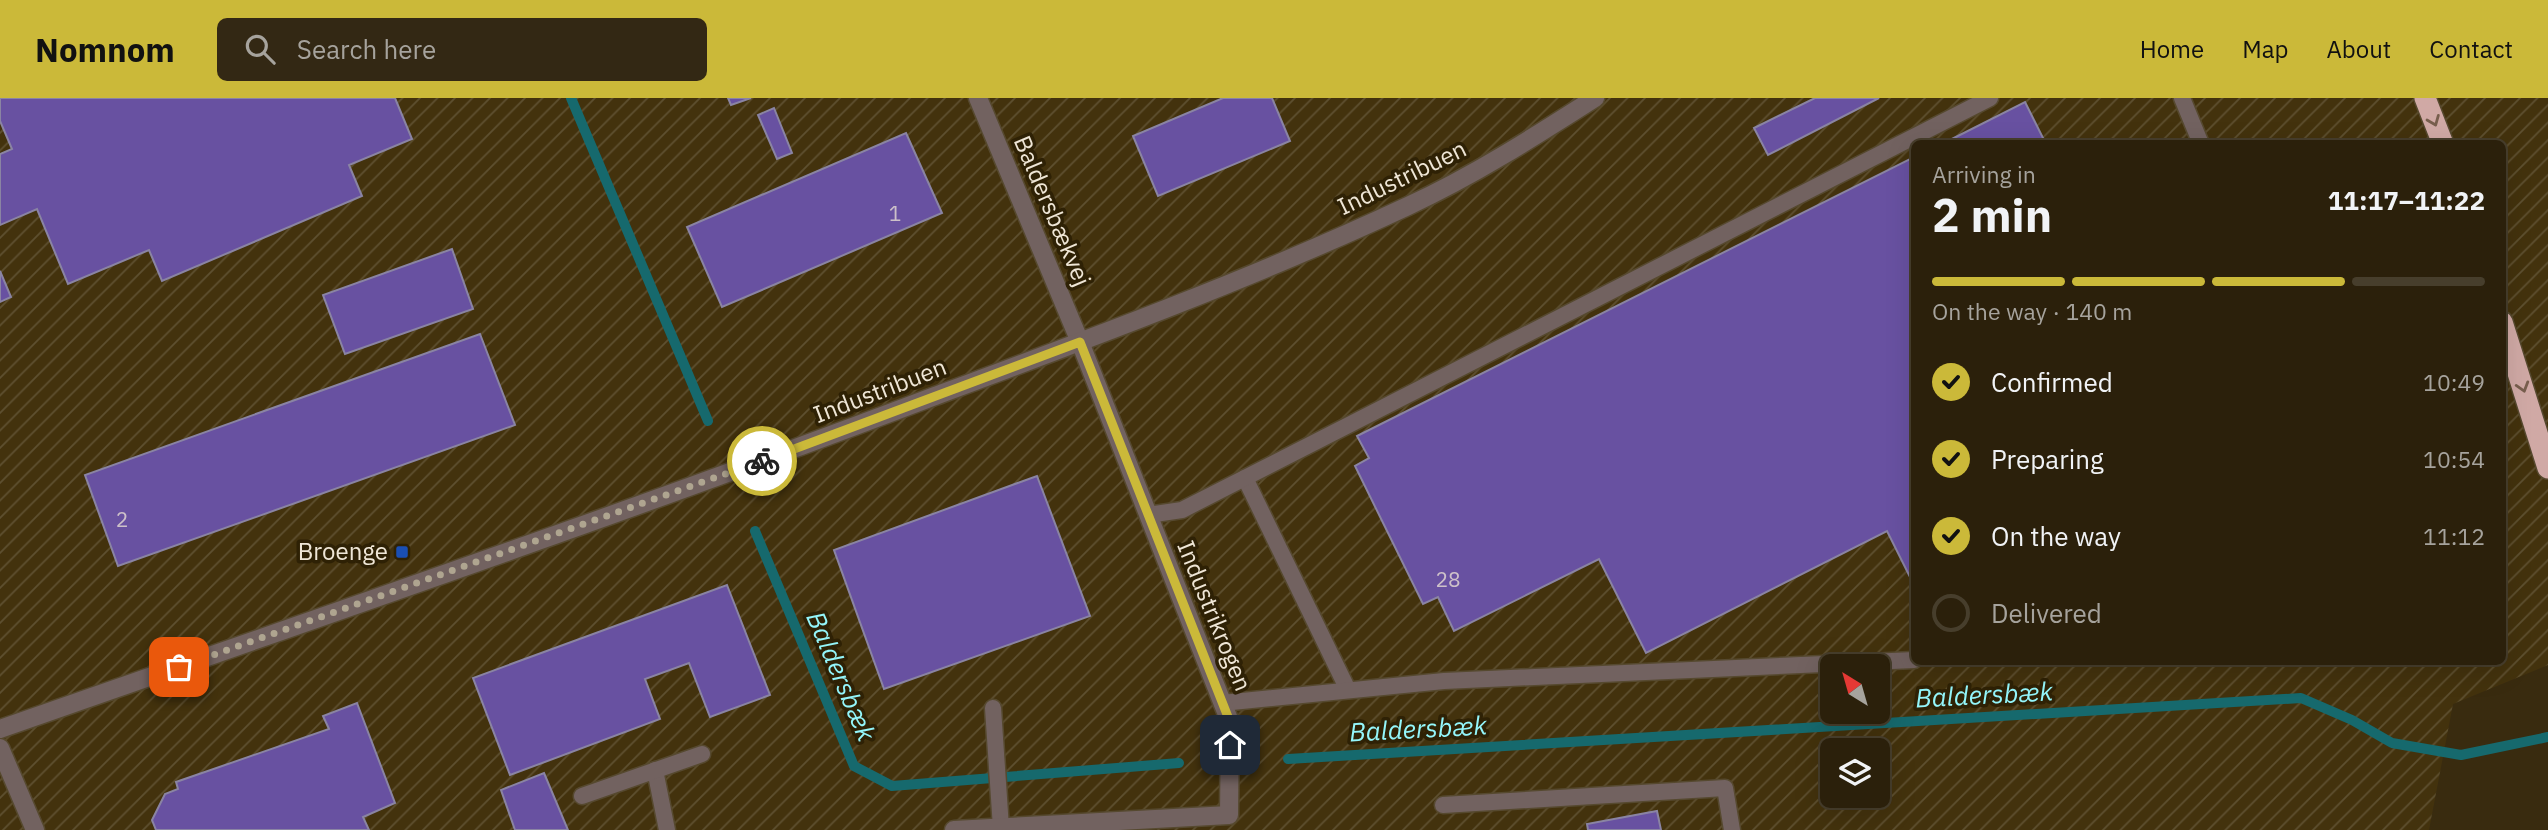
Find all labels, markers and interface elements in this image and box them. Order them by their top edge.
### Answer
search box [217,18,707,81]
text: Nomnom [35,28,175,71]
icon: search [241,30,279,68]
text: Search here [297,32,436,66]
text: Home [2140,33,2204,65]
text: Map [2242,33,2288,65]
text: About [2326,33,2391,65]
text: Contact [2429,33,2513,65]
one-way arrow [2426,114,2440,126]
street label: Baldersbækvej [1007,131,1099,291]
street label: Industribuen [1332,132,1471,222]
text: Arriving in [1932,159,2036,189]
text: 11:17–11:22 [2328,183,2485,217]
text: 2 min [1932,185,2052,245]
house number: 1 [889,199,901,227]
text: On the way · 140 m [1932,296,2132,326]
street label: Industribuen [809,350,951,430]
icon: check [1932,363,1970,401]
text: Confirmed [1991,365,2113,399]
text: 10:49 [2423,367,2485,397]
one-way arrow [2514,381,2529,393]
courier [727,426,797,496]
icon: check [1932,440,1970,478]
icon: bike [743,442,781,480]
text: Preparing [1991,442,2104,476]
text: 10:54 [2423,444,2485,474]
house number: 2 [116,505,128,533]
icon: check [1932,517,1970,555]
text: On the way [1991,519,2121,553]
text: 11:12 [2423,521,2485,551]
place label: Broenge [298,535,388,567]
street label: Industrikrogen [1170,536,1260,696]
marker: Broenge [394,544,410,560]
house number: 28 [1435,565,1461,593]
text: Delivered [1991,596,2102,630]
water label: Baldersbæk [799,606,885,746]
pin [149,637,209,697]
icon: bag [160,648,198,686]
north arrow [1820,654,1890,724]
map controls [1820,654,1890,808]
water label: Baldersbæk [1914,673,2054,715]
water label: Baldersbæk [1348,707,1488,749]
pin [1200,715,1260,775]
icon: home [1211,726,1249,764]
button: layers [1820,738,1890,808]

